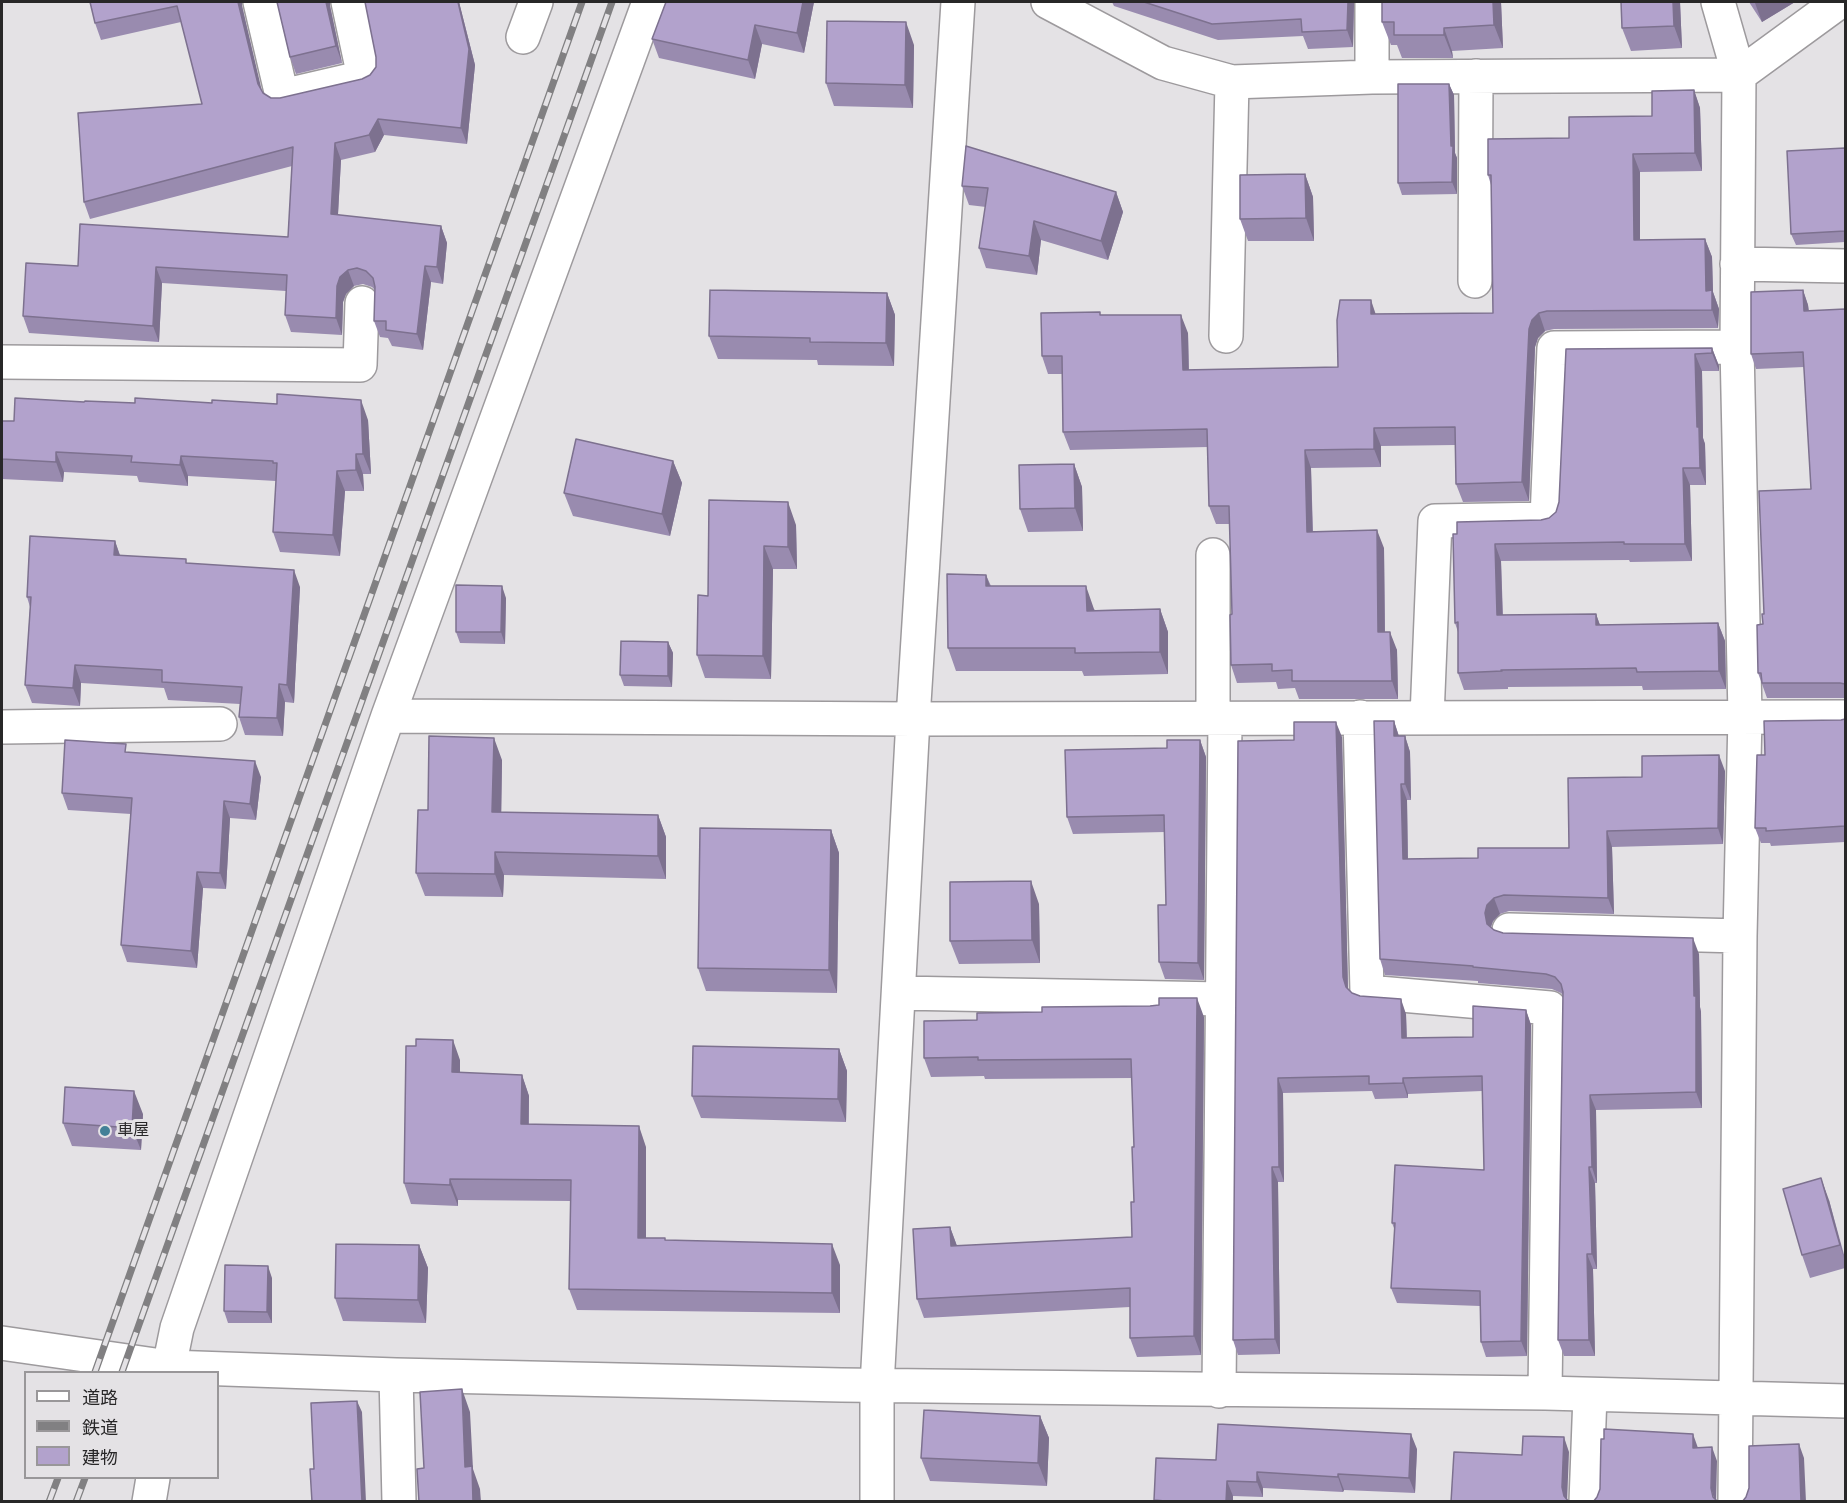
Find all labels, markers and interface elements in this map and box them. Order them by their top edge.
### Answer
place label: 車屋 [117,1121,149,1141]
marker: 車屋 [98,1124,112,1138]
legend [24,1371,219,1479]
text: 道路 [82,1387,118,1409]
text: 鉄道 [82,1417,118,1439]
text: 建物 [82,1447,118,1469]

